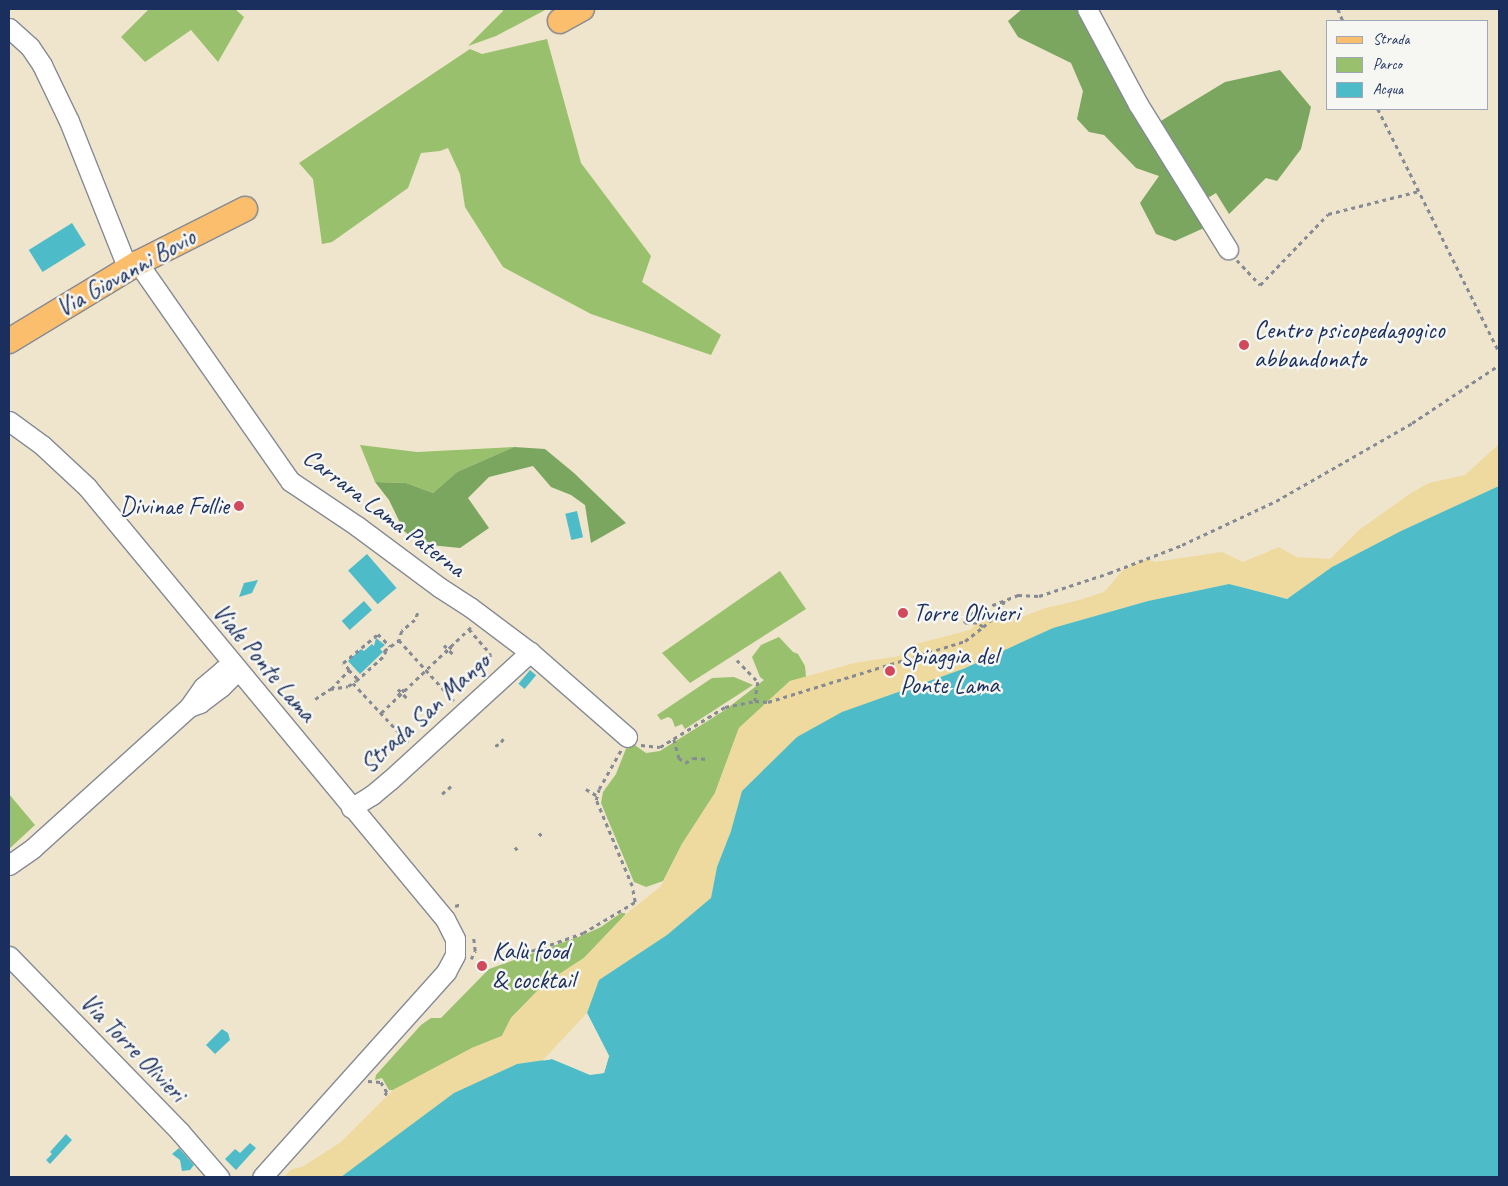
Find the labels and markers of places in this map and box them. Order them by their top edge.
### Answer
place label: Centro psicopedagogico abbandonato [1254,316,1445,375]
marker: Centro psicopedagogico abbandonato [1238,339,1250,351]
place label: Divinae Follie [120,491,229,521]
marker: Divinae Follie [233,500,245,512]
place label: Torre Olivieri [913,598,1020,628]
marker: Torre Olivieri [897,607,909,619]
place label: Spiaggia del Ponte Lama [900,642,999,701]
marker: Spiaggia del Ponte Lama [884,665,896,677]
place label: Kalù food & cocktail [492,937,575,996]
marker: Kalù food & cocktail [476,960,488,972]

